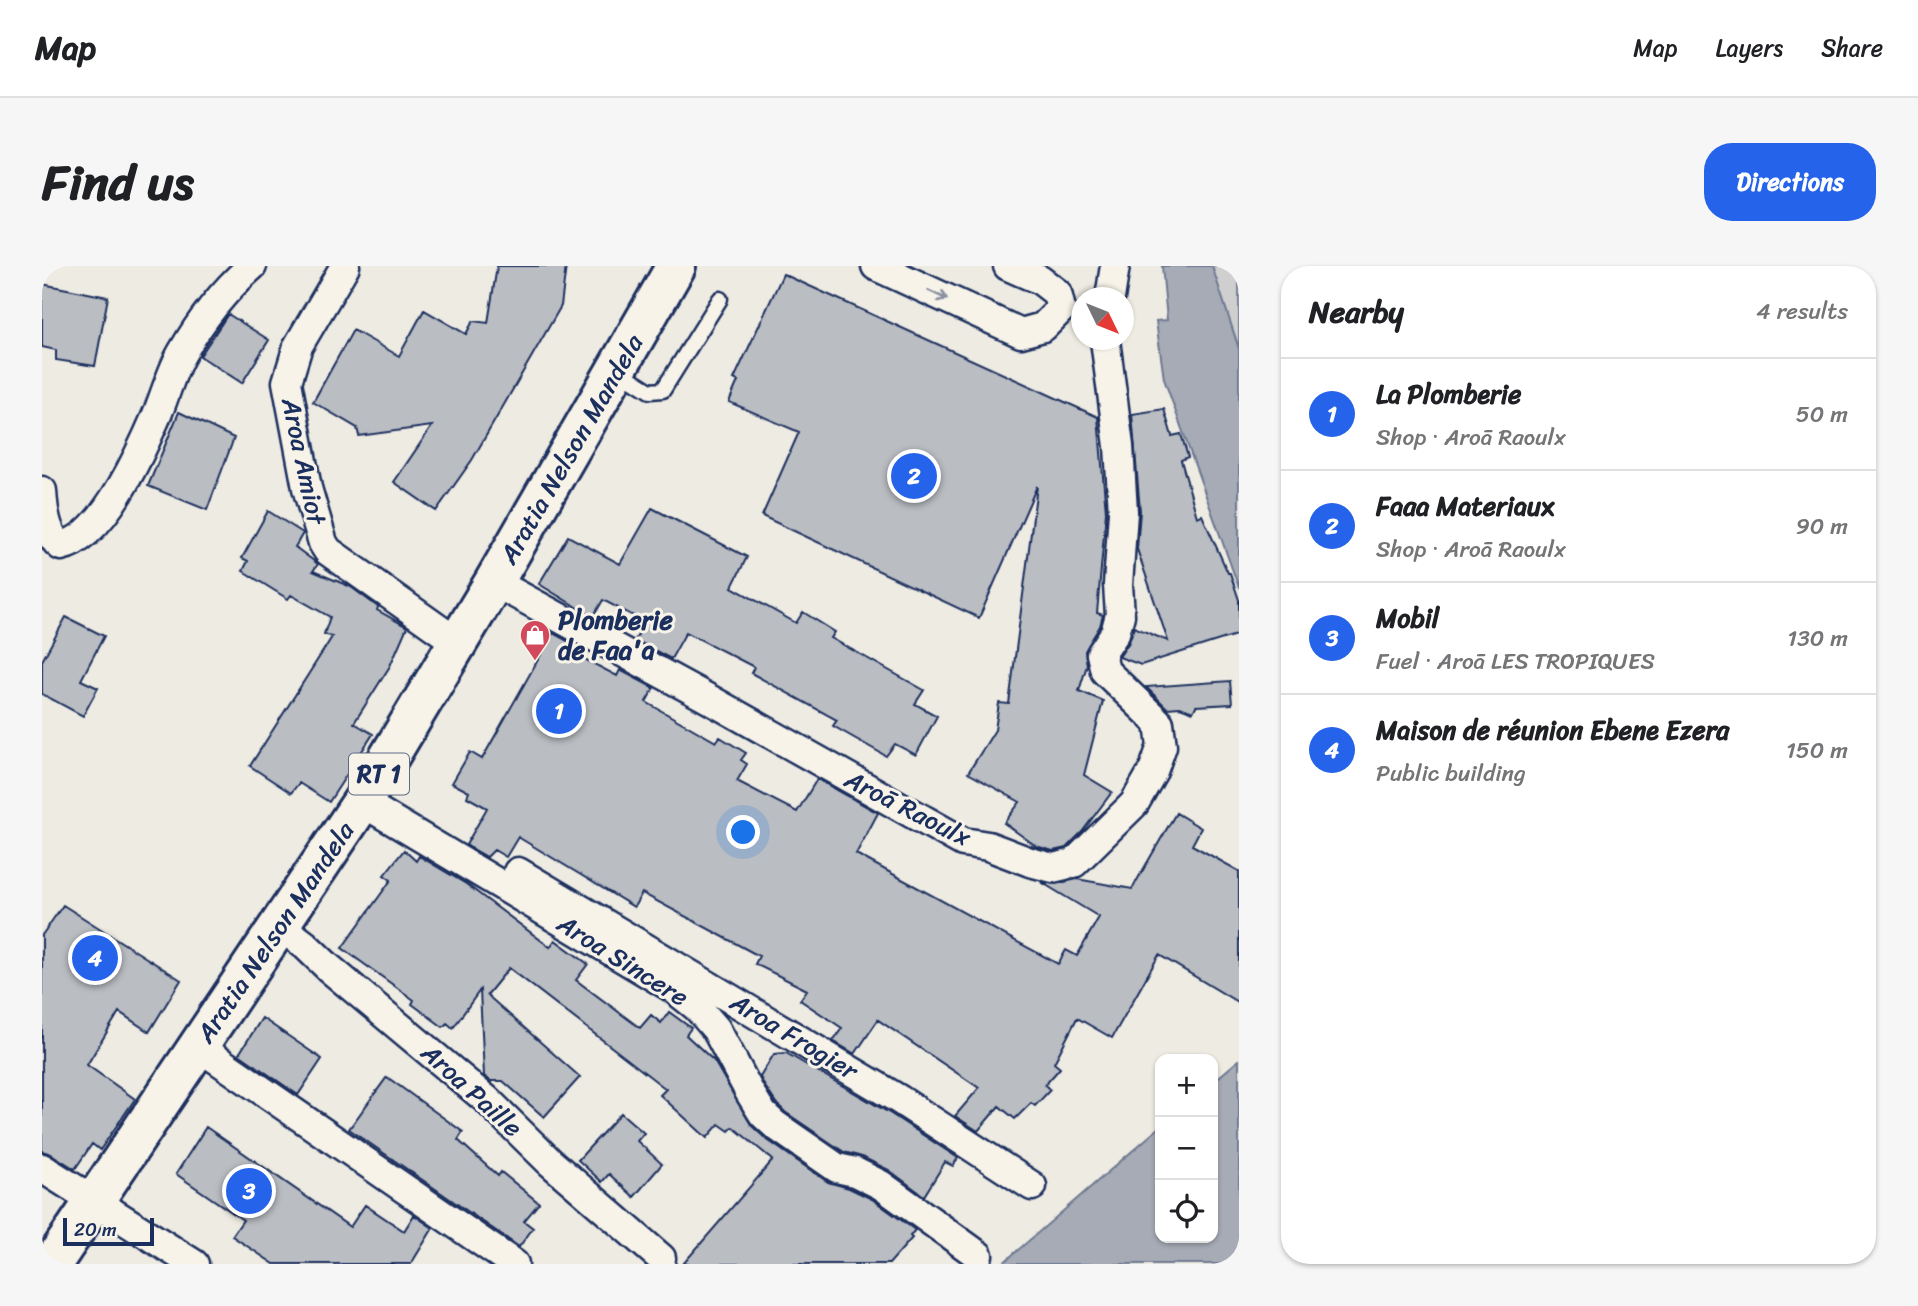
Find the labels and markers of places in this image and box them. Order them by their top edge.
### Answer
pin: 2 [891,450,937,502]
place label: Plomberie de Faa'a [558,597,673,673]
shop icon: Plomberie de Faa'a [518,618,552,662]
pin: 1 [536,685,582,737]
pin: 4 [72,932,118,984]
pin: 3 [226,1165,272,1217]

